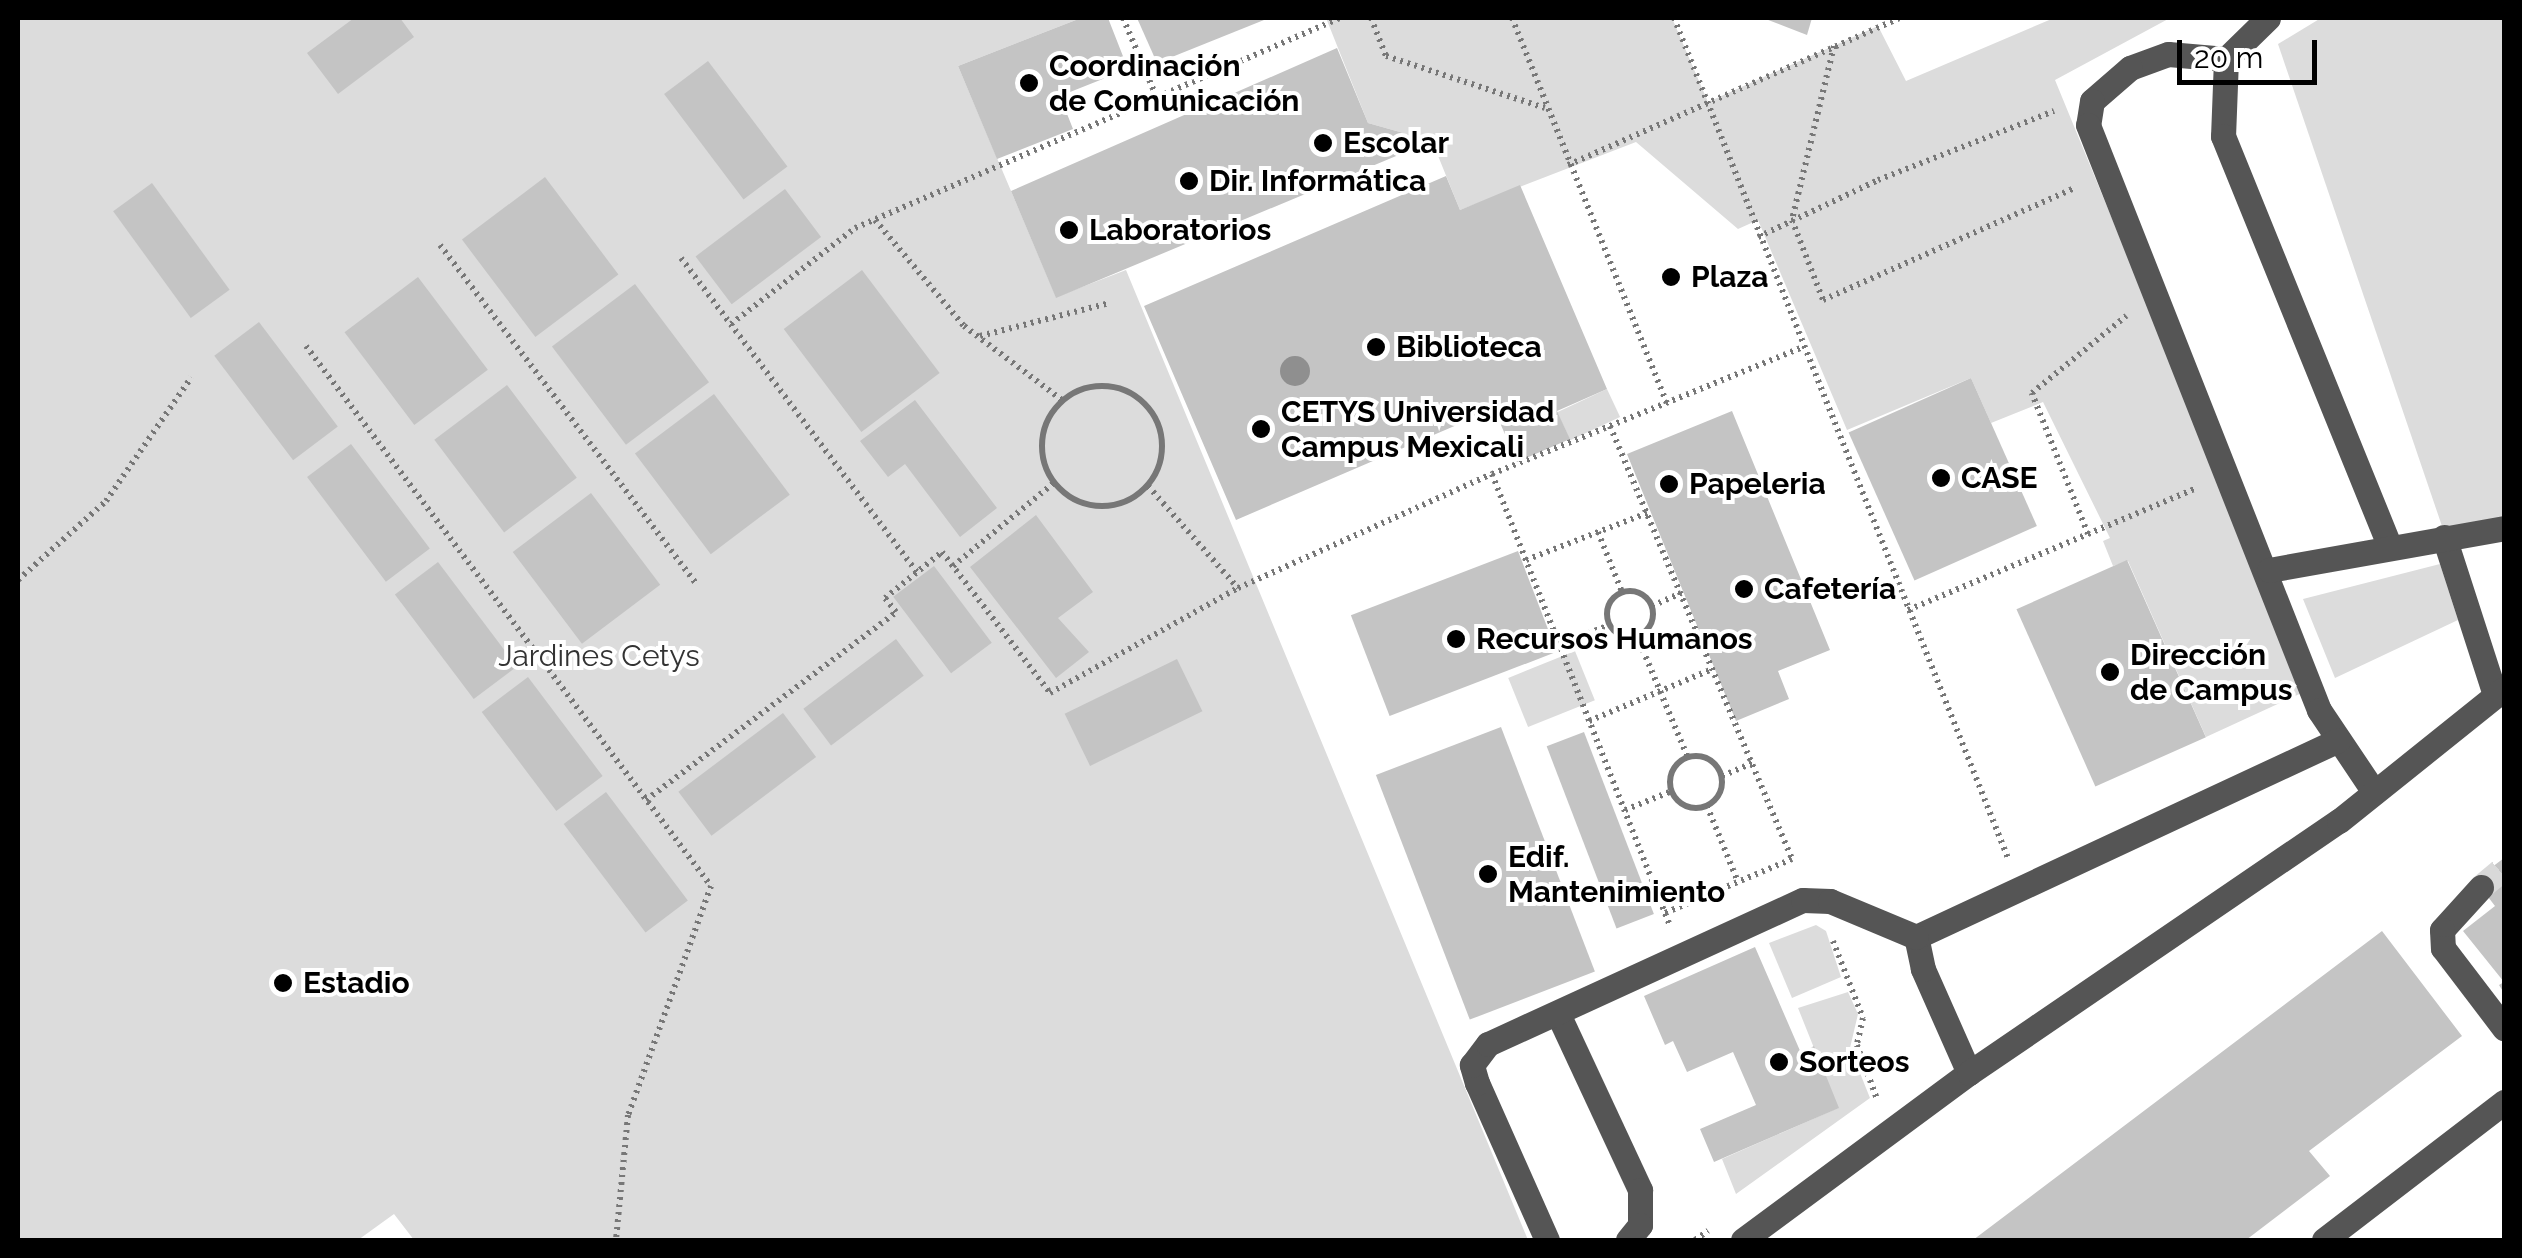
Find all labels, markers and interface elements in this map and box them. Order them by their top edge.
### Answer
scale bar [2182,20,2322,82]
text: 20 m [2194,40,2263,75]
place label: Coordinación de Comunicación [1049,48,1299,118]
marker: Coordinación de Comunicación [1018,72,1040,94]
place label: Escolar [1343,125,1449,161]
marker: Escolar [1312,132,1334,154]
place label: Dir. Informática [1209,163,1426,199]
marker: Dir. Informática [1178,170,1200,192]
place label: Laboratorios [1089,212,1271,248]
marker: Laboratorios [1058,219,1080,241]
place label: Plaza [1691,259,1768,295]
marker: Plaza [1660,266,1682,288]
place label: Biblioteca [1396,329,1542,365]
marker: Biblioteca [1365,336,1387,358]
place label: CETYS Universidad Campus Mexicali [1281,394,1555,464]
marker: CETYS Universidad Campus Mexicali [1250,418,1272,440]
place label: CASE [1961,460,2038,496]
place label: Papeleria [1689,466,1826,502]
marker: CASE [1930,467,1952,489]
marker: Papeleria [1658,473,1680,495]
place label: Cafetería [1764,571,1896,607]
marker: Cafetería [1733,578,1755,600]
place label: Recursos Humanos [1476,621,1753,657]
marker: Recursos Humanos [1445,628,1467,650]
place label: Dirección de Campus [2130,637,2293,708]
park label: Jardines Cetys [498,638,700,674]
marker: Dirección de Campus [2099,661,2121,683]
place label: Edif. Mantenimiento [1508,839,1725,910]
marker: Edif. Mantenimiento [1477,863,1499,885]
place label: Estadio [303,965,410,1001]
marker: Estadio [272,972,294,994]
place label: Sorteos [1799,1044,1909,1080]
marker: Sorteos [1768,1051,1790,1073]

